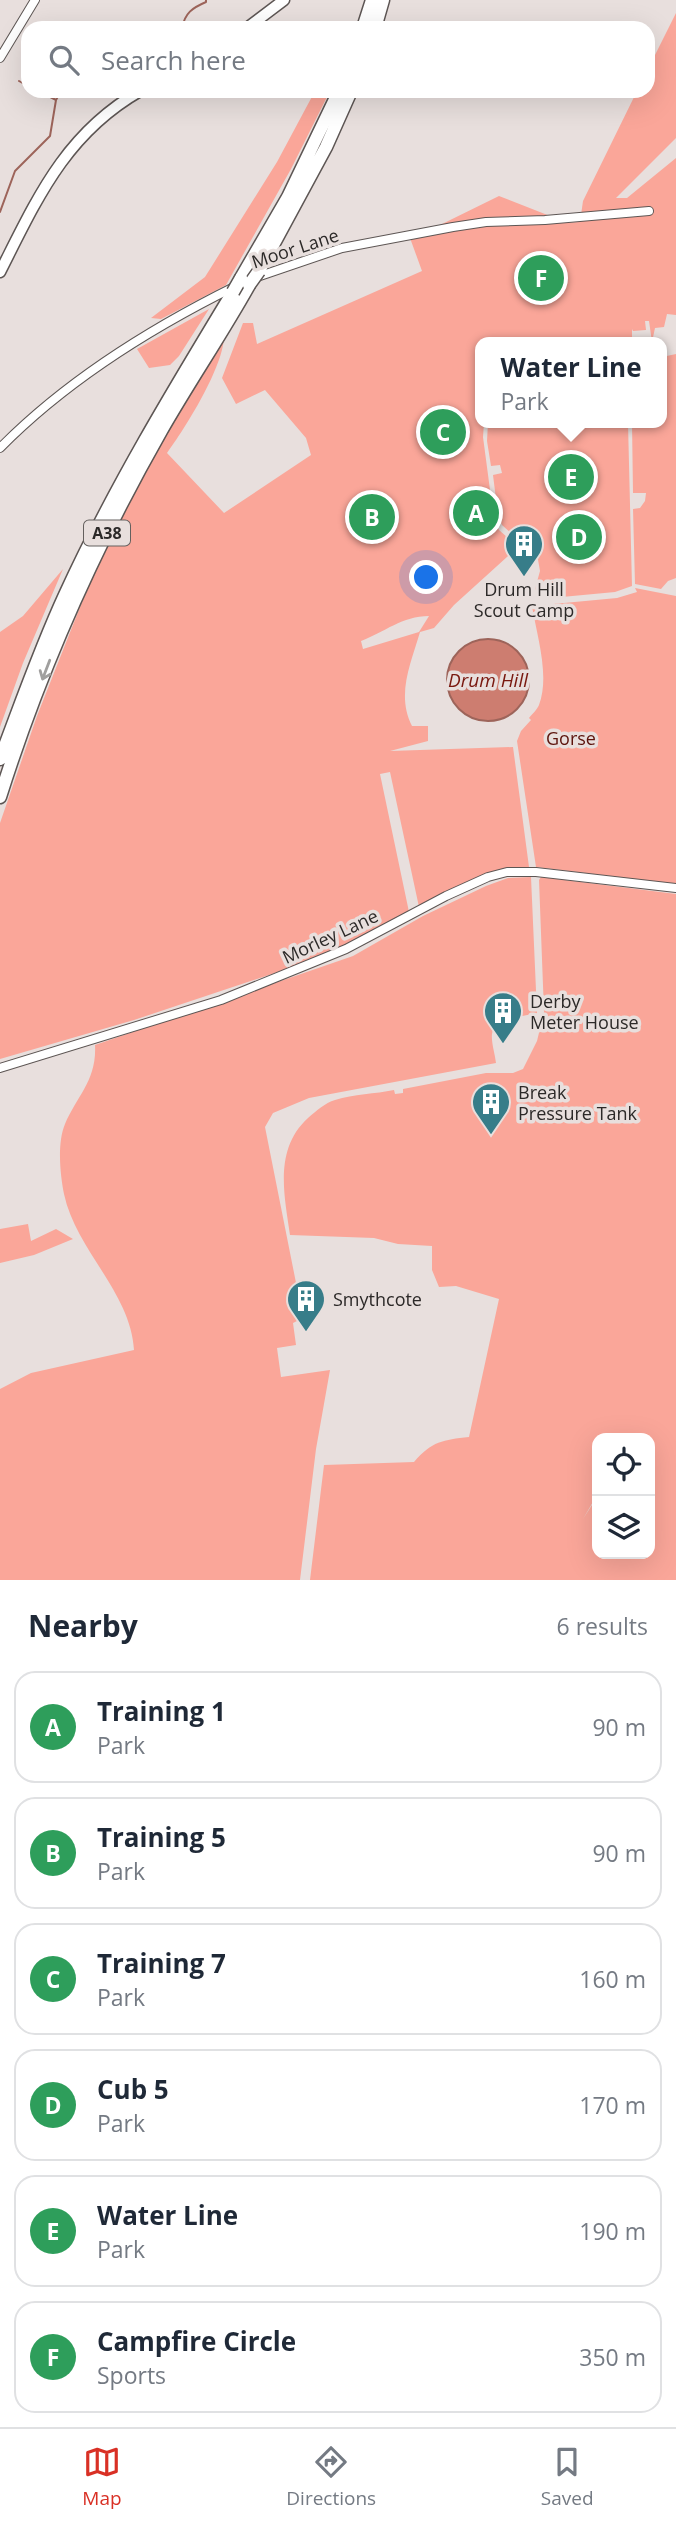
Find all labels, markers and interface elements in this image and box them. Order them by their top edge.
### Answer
search box [21,21,655,98]
icon: search [45,41,83,79]
text: Search here [101,42,246,78]
street label: Moor Lane [248,223,342,273]
pin: F [518,252,564,304]
popup [475,337,667,428]
text: Water Line [500,349,642,385]
text: Park [500,385,549,417]
pin: C [420,406,466,458]
pin: E [548,451,594,503]
pin: A [453,487,499,539]
pin: B [349,491,395,543]
pin: D [556,511,602,563]
road number: A38 [84,520,130,546]
building icon: Drum Hill Scout Camp [503,523,545,578]
your location [409,560,443,594]
place label: Drum Hill Scout Camp [474,577,574,622]
one-way arrow [39,658,51,680]
water label: Drum Hill [448,667,529,693]
park label: Gorse [546,726,596,750]
street label: Morley Lane [278,903,382,969]
place label: Derby Meter House [530,989,639,1034]
building icon: Derby Meter House [482,990,524,1045]
place label: Break Pressure Tank [518,1080,638,1125]
building icon: Break Pressure Tank [470,1081,512,1136]
building icon: Smythcote [285,1278,327,1333]
place label: Smythcote [333,1287,422,1311]
map controls [592,1433,655,1559]
button: locate [592,1433,655,1496]
button: layers [592,1496,655,1559]
text: Nearby [28,1605,138,1646]
text: 6 results [557,1610,648,1642]
text: Training 1 [97,1693,226,1729]
text: A [45,1711,61,1743]
text: 90 m [592,1711,646,1743]
text: Park [97,1729,145,1761]
text: Training 5 [97,1819,226,1855]
text: B [45,1837,61,1869]
text: 90 m [592,1837,646,1869]
text: Park [97,1855,145,1887]
text: Training 7 [97,1945,226,1981]
text: C [46,1963,60,1995]
text: 160 m [579,1963,646,1995]
text: Park [97,1981,145,2013]
text: Cub 5 [97,2071,169,2107]
text: D [44,2089,62,2121]
text: 170 m [579,2089,646,2121]
text: Park [97,2107,145,2139]
text: Water Line [97,2197,238,2233]
text: E [47,2215,59,2247]
text: 190 m [579,2215,646,2247]
text: Park [97,2233,145,2265]
text: Campfire Circle [97,2323,296,2359]
text: F [47,2341,59,2373]
text: 350 m [579,2341,646,2373]
text: Sports [97,2359,166,2391]
tab: Map [82,2443,122,2511]
tab: Directions [286,2443,376,2511]
tab: Saved [541,2443,594,2511]

